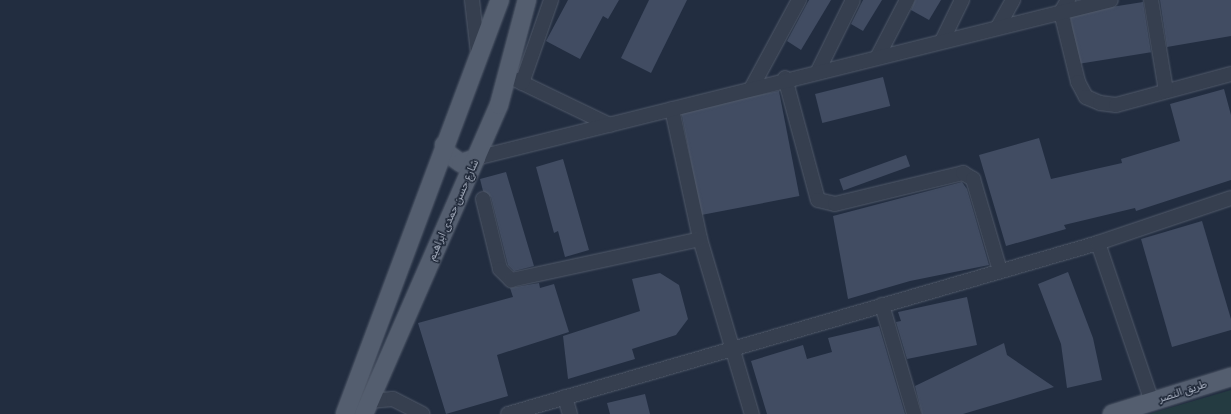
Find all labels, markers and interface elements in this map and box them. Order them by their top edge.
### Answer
street label: شارع حسن حمدى ابراهيم [426,158,482,262]
street label: طريق النصر [1157,378,1209,406]

